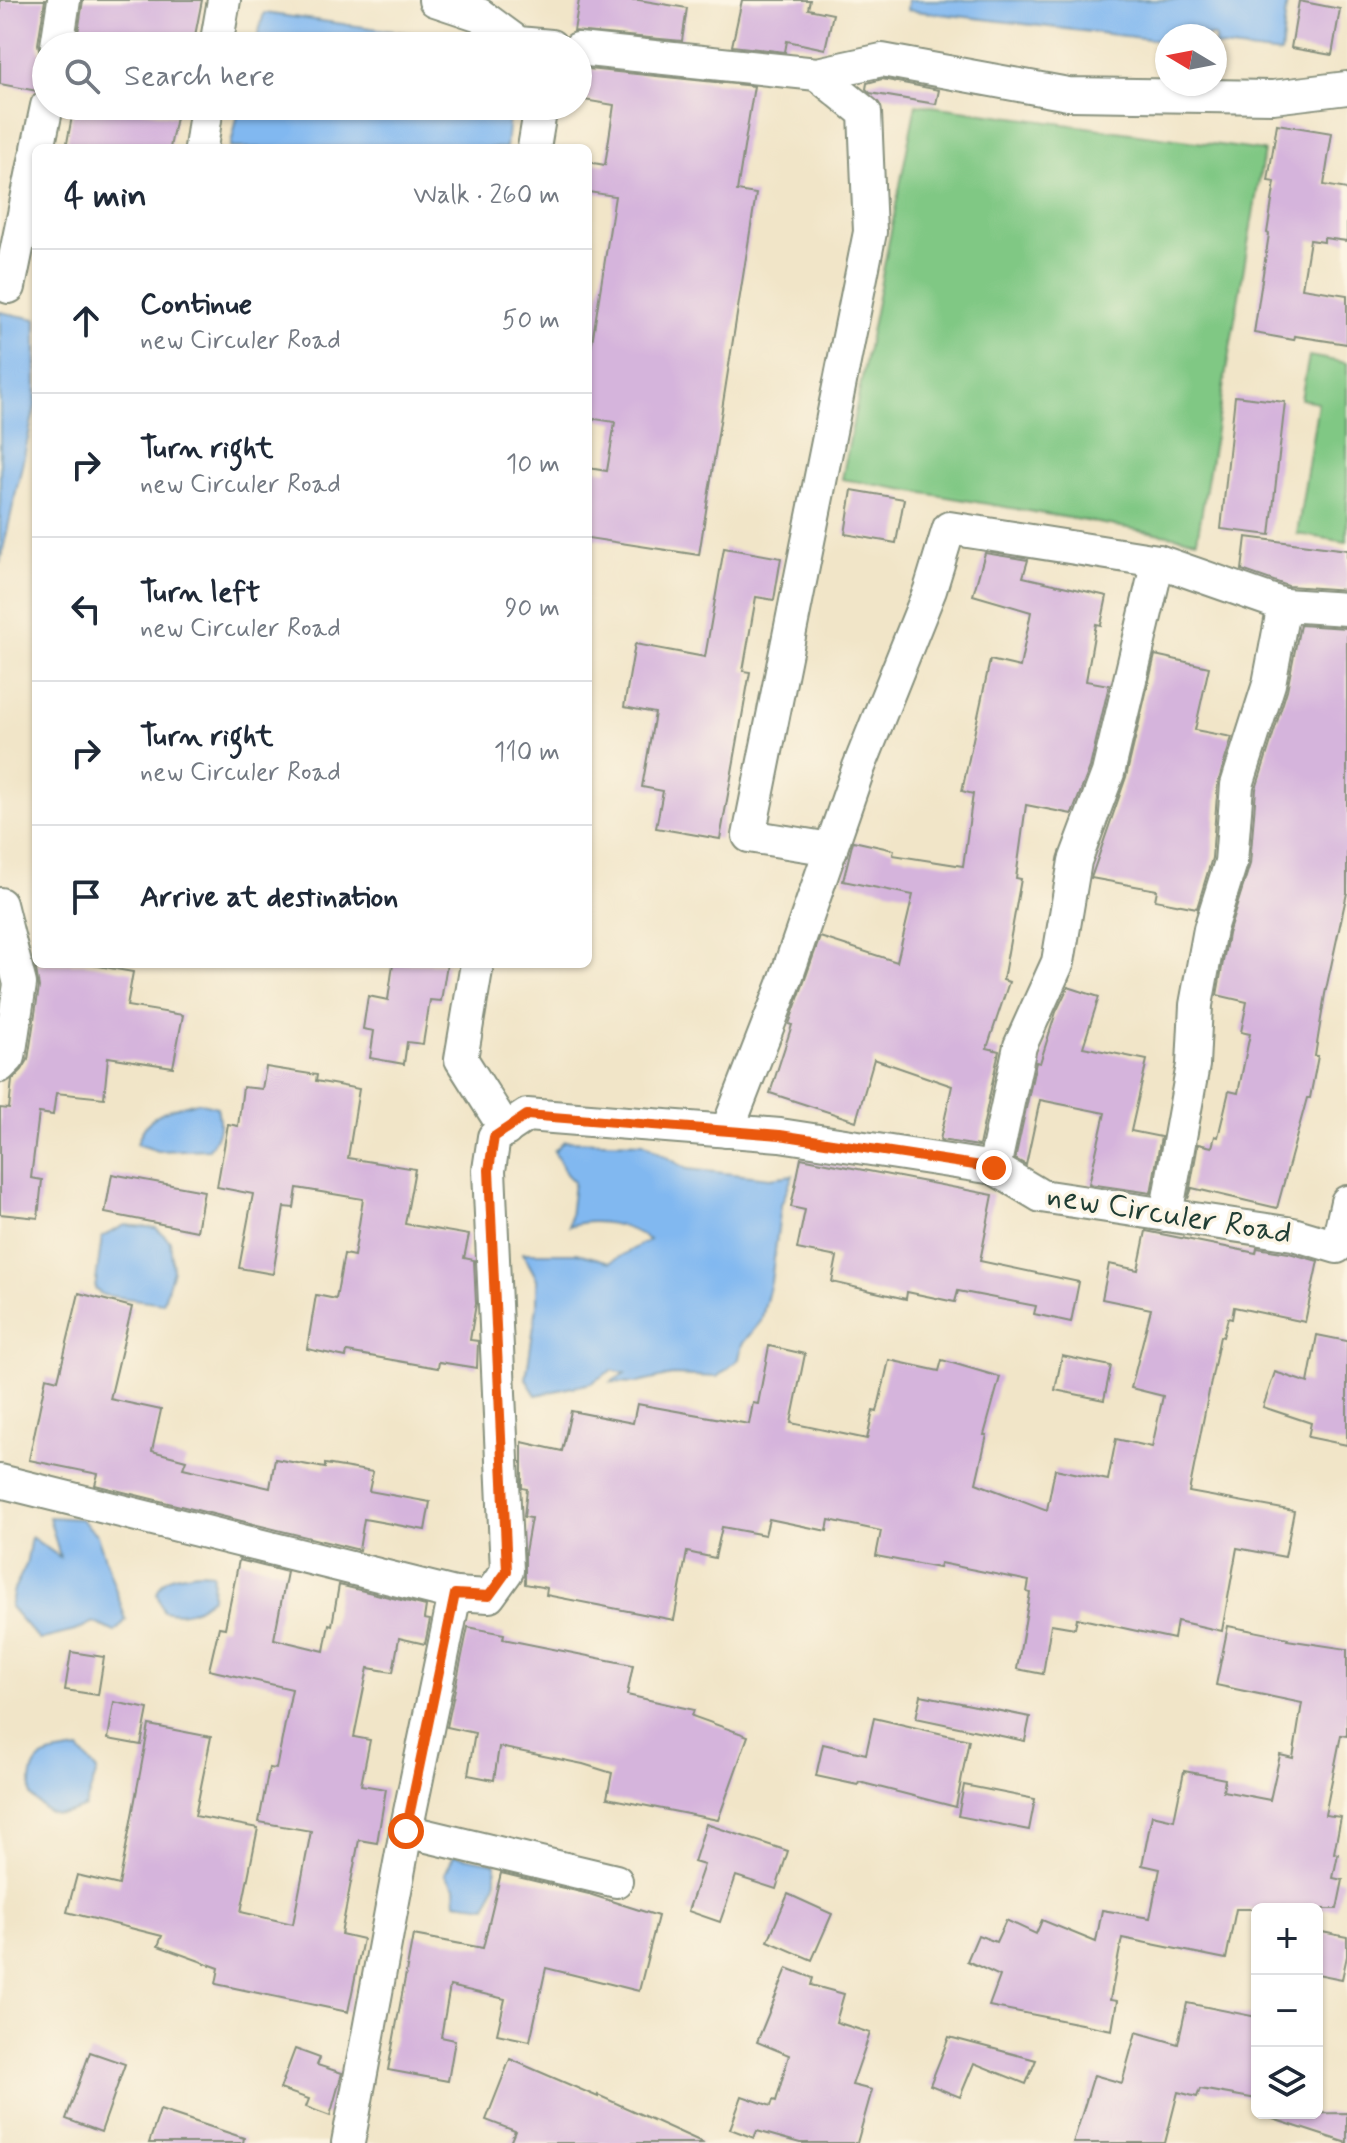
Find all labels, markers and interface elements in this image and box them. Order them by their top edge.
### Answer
north arrow [1155,24,1227,96]
search box [32,32,592,120]
icon: search [60,54,104,98]
text: Search here [124,57,275,96]
text: 4 min [64,174,147,219]
text: Walk · 260 m [413,179,560,213]
text: Continue [140,285,252,324]
icon: ahead [64,299,108,343]
text: 50 m [502,304,560,338]
text: new Circuler Road [140,324,341,358]
text: Turn right [140,429,273,468]
icon: right [64,443,108,487]
text: 10 m [506,448,560,482]
text: new Circuler Road [140,468,341,502]
text: Turn left [140,573,260,612]
icon: left [64,587,108,631]
text: 90 m [505,592,560,626]
text: new Circuler Road [140,612,341,646]
text: Turn right [140,717,273,756]
icon: right [64,731,108,775]
text: 110 m [494,736,560,770]
text: new Circuler Road [140,756,341,790]
icon: arrive [64,875,108,919]
text: Arrive at destination [140,878,398,917]
route end [976,1150,1012,1186]
street label: new Circuler Road [1044,1175,1294,1255]
route start [388,1813,424,1849]
map controls [1251,1903,1323,2119]
button: + [1251,1903,1323,1975]
button: − [1251,1975,1323,2047]
button: layers [1251,2047,1323,2119]

